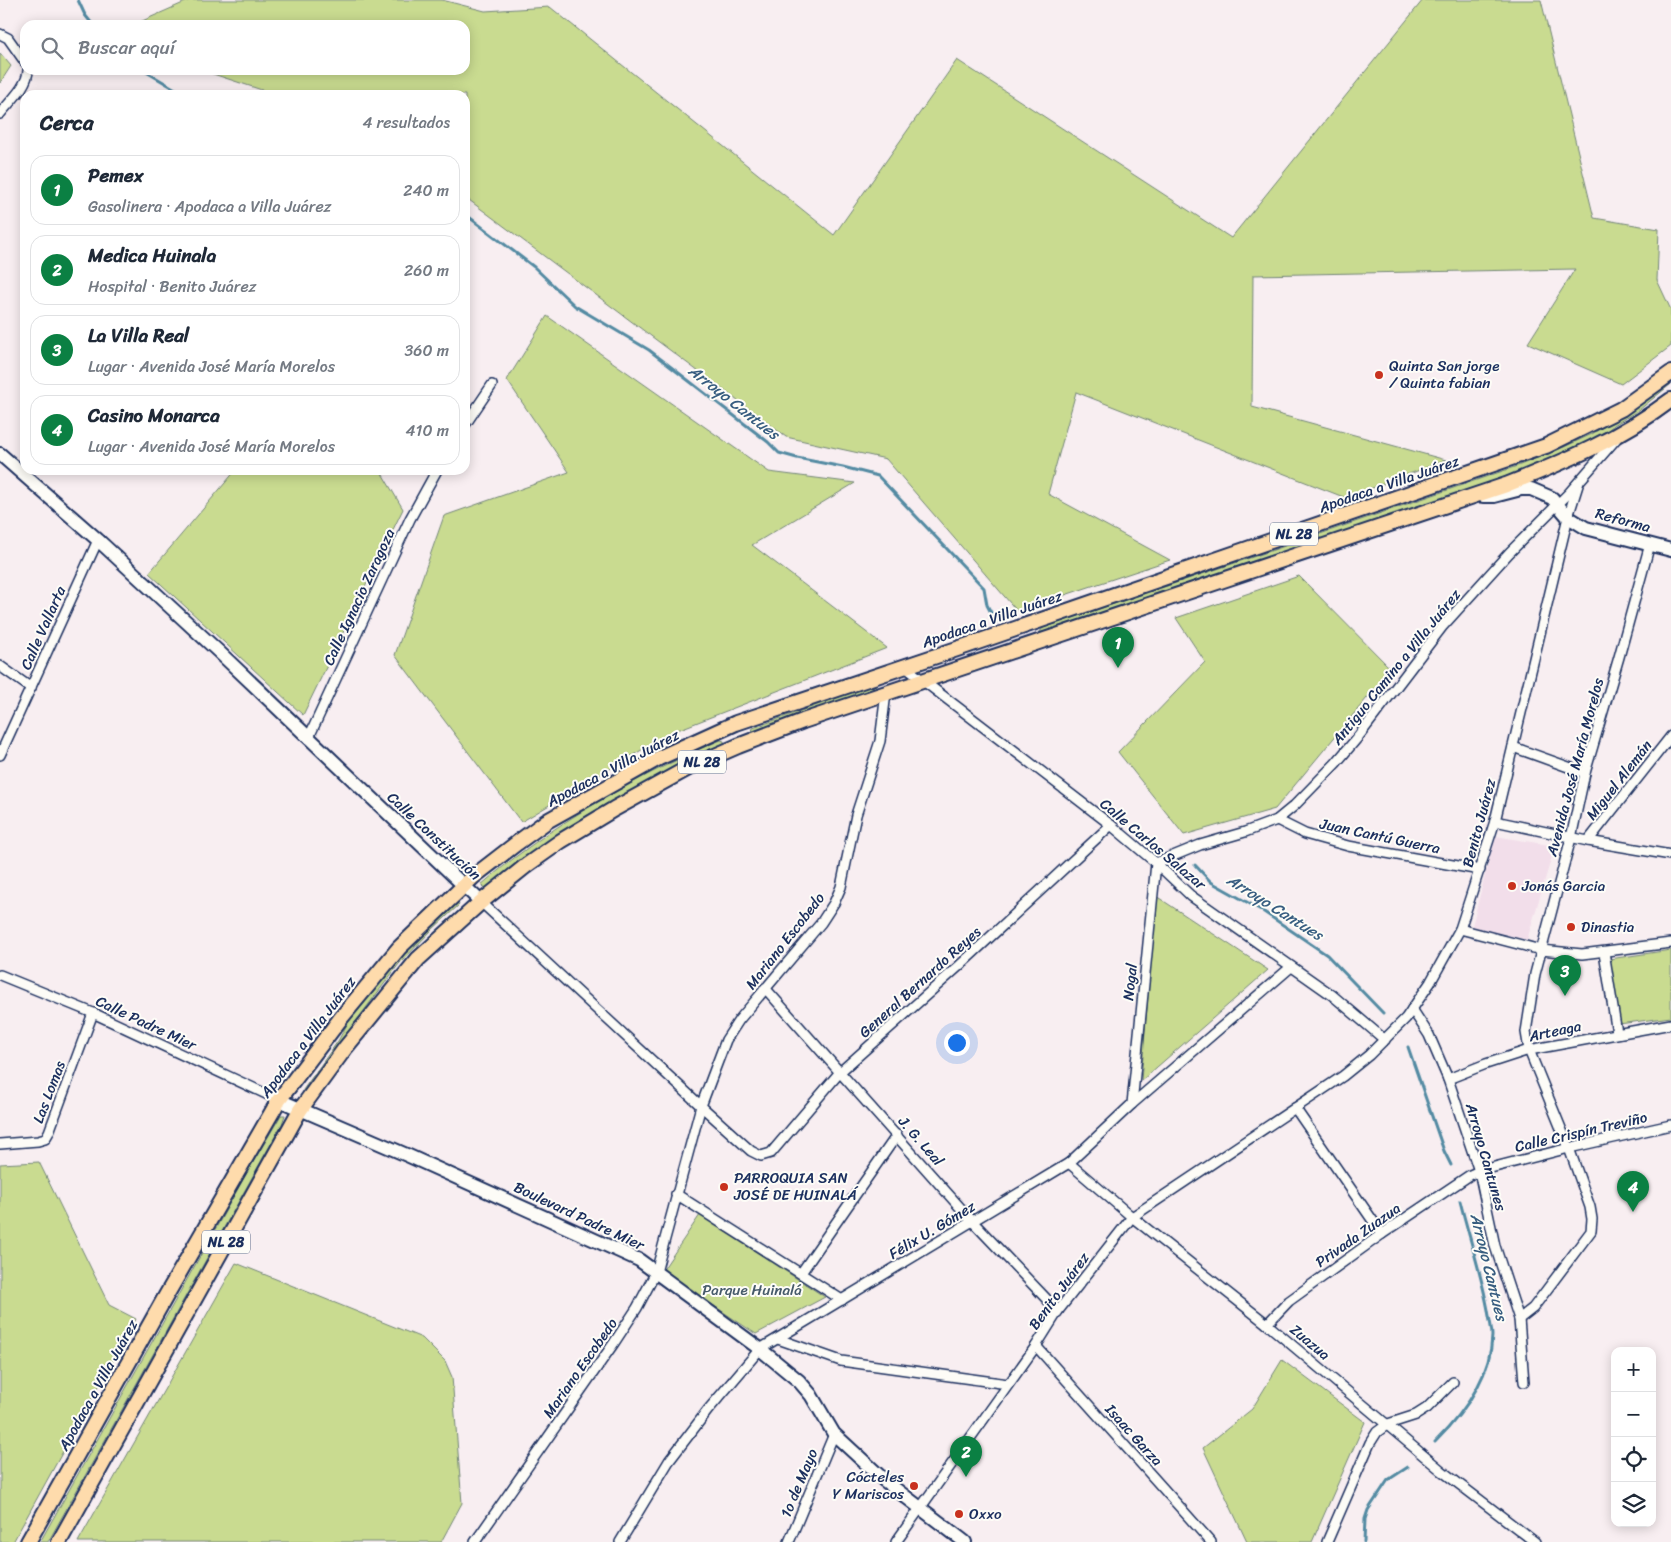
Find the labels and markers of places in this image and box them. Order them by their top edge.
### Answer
place label: Quinta San jorge / Quinta fabian [1389,353,1499,396]
marker: Quinta San jorge / Quinta fabian [1373,369,1385,381]
pin: 1 [1102,627,1134,668]
place label: Jonás Garcia [1521,873,1606,899]
marker: Jonás Garcia [1506,880,1518,892]
place label: Dinastia [1581,914,1635,940]
marker: Dinastia [1565,921,1577,933]
pin: 3 [1549,955,1581,996]
place label: PARROQUIA SAN JOSÉ DE HUINALÁ [733,1165,859,1208]
pin: 4 [1617,1171,1649,1212]
marker: PARROQUIA SAN JOSÉ DE HUINALÁ [718,1181,730,1193]
pin: 2 [950,1436,982,1477]
place label: Cócteles Y Mariscos [832,1464,904,1507]
marker: Cócteles Y Mariscos [908,1480,920,1492]
place label: Oxxo [969,1501,1002,1527]
marker: Oxxo [953,1508,965,1520]

